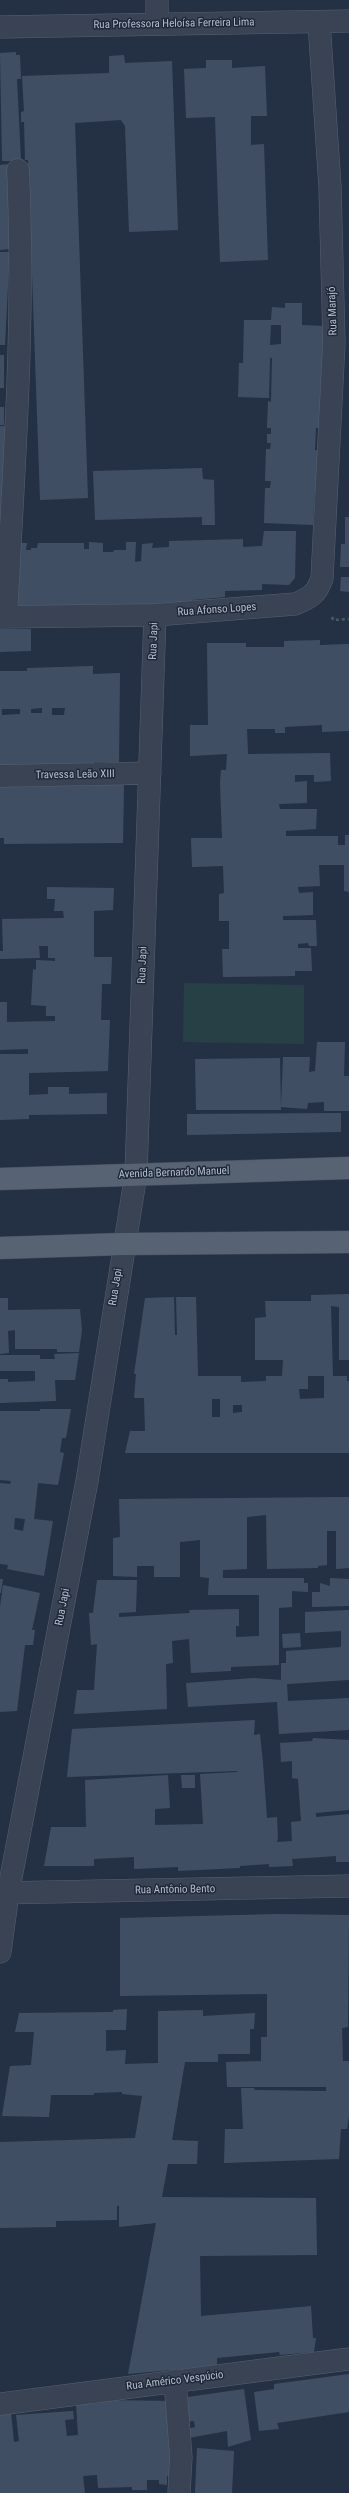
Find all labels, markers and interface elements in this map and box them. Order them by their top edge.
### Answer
street label: Rua Professora Heloísa Ferreira Lima [93,16,255,32]
street label: Rua Marajó [326,286,340,336]
street label: Rua Afonso Lopes [177,601,257,619]
street label: Rua Japi [147,622,161,660]
street label: Travessa Leão XIII [35,768,115,782]
street label: Rua Japi [136,946,150,984]
street label: Avenida Bernardo Manuel [118,1164,230,1182]
street label: Rua Japi [107,1267,125,1307]
street label: Rua Japi [53,1587,73,1627]
street label: Rua Antônio Bento [135,1883,215,1897]
street label: Rua Américo Vespúcio [126,2368,224,2394]

